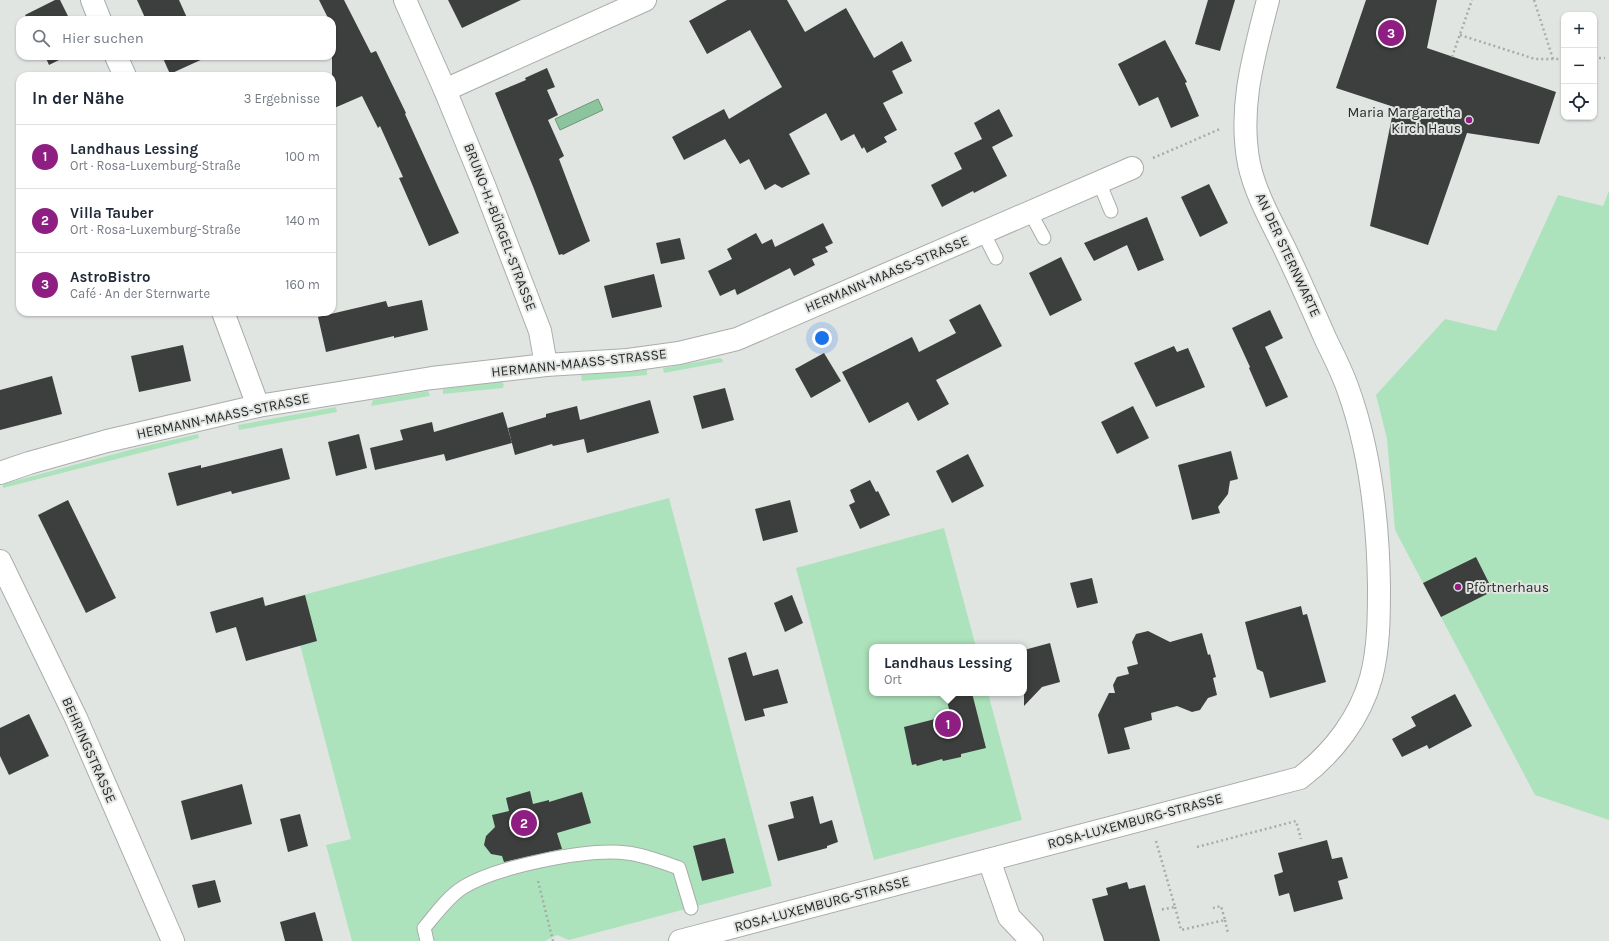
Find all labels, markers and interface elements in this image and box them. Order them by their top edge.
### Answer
map controls [1561,12,1597,120]
button: + [1561,12,1597,48]
search box [16,16,336,60]
pin: 3 [1378,18,1404,48]
icon: search [30,27,52,49]
text: Hier suchen [62,29,144,47]
button: − [1561,48,1597,84]
button: locate [1561,84,1597,120]
text: In der Nähe [32,88,124,108]
text: 3 Ergebnisse [244,91,320,106]
place label: Maria Margaretha Kirch Haus [1347,104,1461,137]
marker: Maria Margaretha Kirch Haus [1464,115,1474,125]
text: Landhaus Lessing [70,140,198,158]
street label: BRUNO-H.-BÜRGEL-STRASSE [460,141,540,313]
text: 1 [43,149,47,164]
text: 100 m [285,149,320,164]
text: Ort · Rosa-Luxemburg-Straße [70,158,241,173]
street label: AN DER STERNWARTE [1252,190,1324,320]
text: Villa Tauber [70,204,153,222]
text: 2 [41,213,49,228]
text: 140 m [285,213,320,228]
text: Ort · Rosa-Luxemburg-Straße [70,222,241,237]
street label: HERMANN-MAASS-STRASSE [803,232,971,316]
text: AstroBistro [70,268,150,286]
text: 3 [41,277,49,292]
text: 160 m [285,277,320,292]
text: Café · An der Sternwarte [70,286,210,301]
your location [812,328,832,348]
street label: HERMANN-MAASS-STRASSE [490,345,668,381]
street label: HERMANN-MAASS-STRASSE [135,389,311,443]
place label: Pförtnerhaus [1466,579,1549,596]
marker: Pförtnerhaus [1453,582,1463,592]
popup [869,644,1027,696]
text: Landhaus Lessing [884,654,1012,672]
text: Ort [884,672,902,687]
street label: BEHRINGSTRASSE [58,695,120,805]
pin: 1 [935,709,961,739]
street label: ROSA-LUXEMBURG-STRASSE [1046,789,1224,853]
pin: 2 [511,808,537,838]
street label: ROSA-LUXEMBURG-STRASSE [733,872,911,936]

